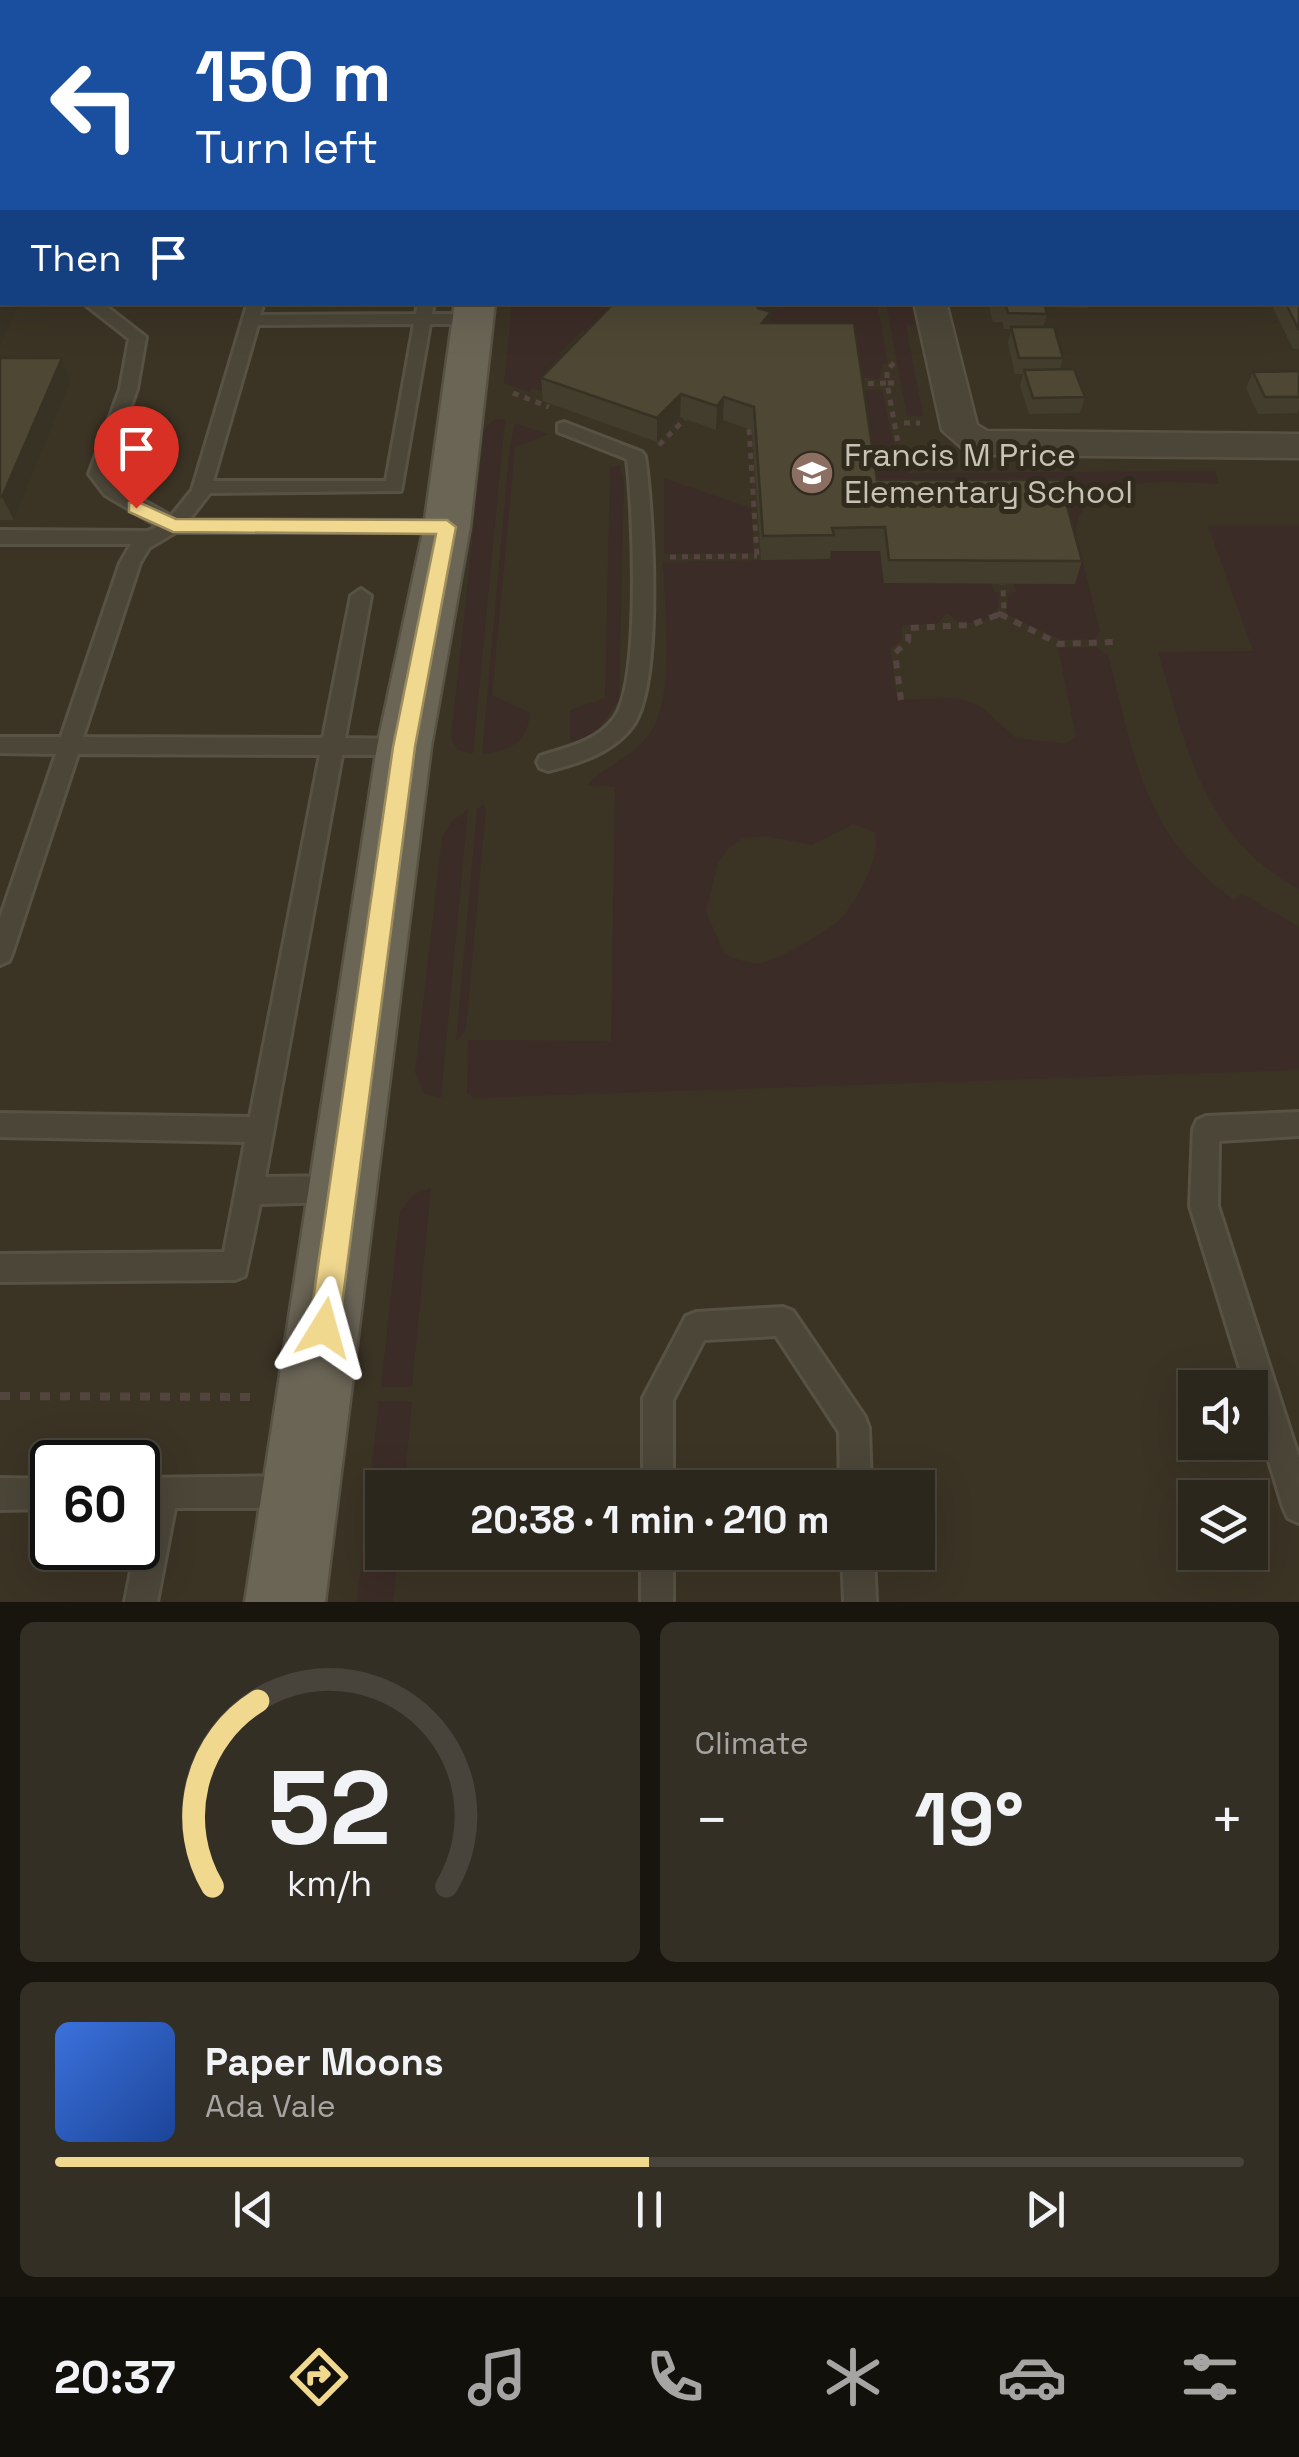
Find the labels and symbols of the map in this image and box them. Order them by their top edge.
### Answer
pin [94,406,179,509]
place label: Francis M Price Elementary School [844,435,1133,512]
school or university icon: Francis M Price Elementary School [789,450,835,496]
position arrow [272,1276,376,1380]
speed limit sign: 60 [30,1440,160,1570]

